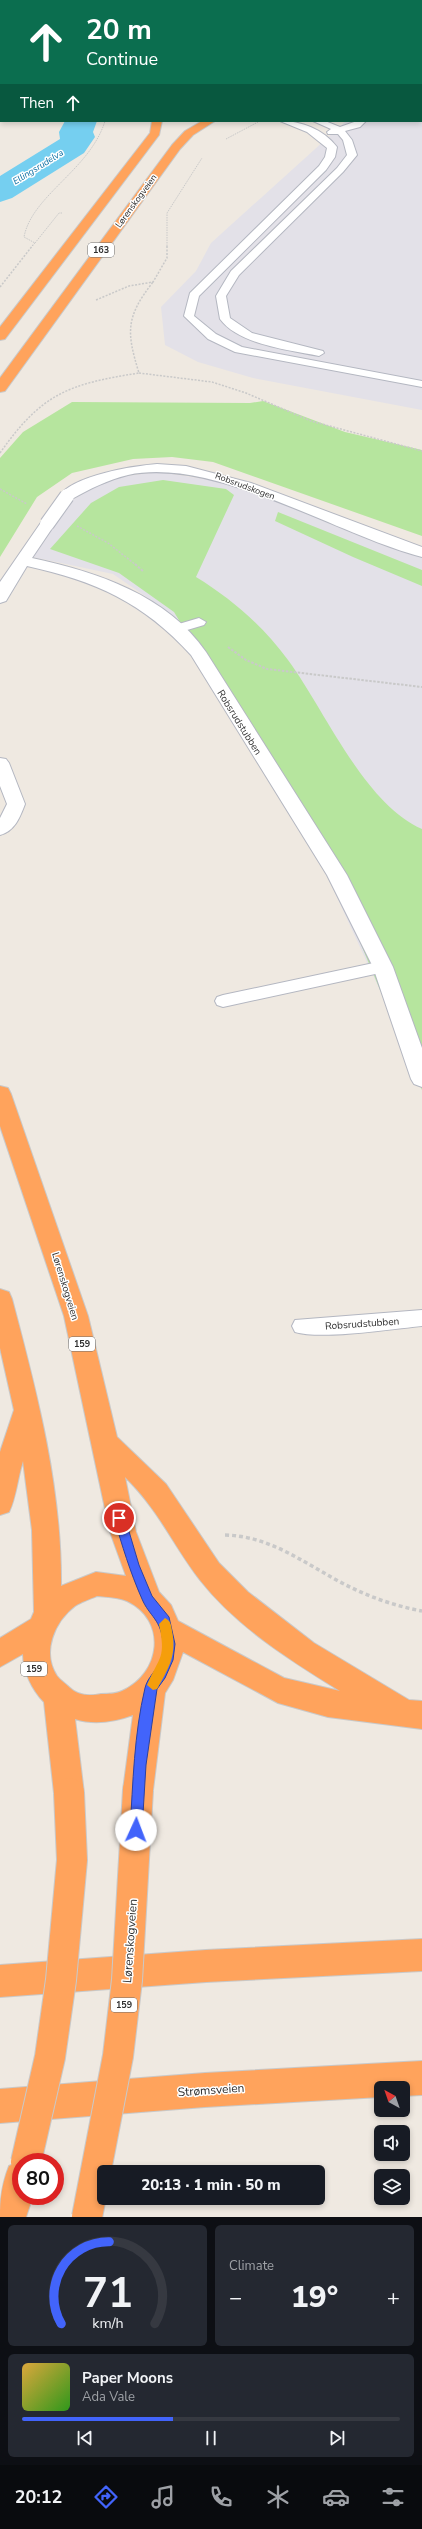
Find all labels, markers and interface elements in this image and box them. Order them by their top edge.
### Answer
text: 20 m [86,11,152,49]
icon: ahead [20,16,72,68]
text: Continue [86,47,158,71]
icon: ahead [62,92,84,114]
text: Then [20,93,54,113]
water label: Ellingsrudelva [10,147,66,187]
street label: Lørenskogveien [113,172,159,230]
road number: 163 [88,243,114,257]
street label: Robsrudskogen [213,470,277,502]
street label: Robsrudstubben [214,687,265,758]
street label: Lørenskogveien [48,1251,82,1322]
street label: Robsrudstubben [325,1314,400,1334]
road number: 159 [69,1337,95,1351]
pin [102,1501,136,1535]
icon: arrive [108,1507,130,1529]
road number: 159 [21,1662,47,1676]
position arrow [115,1809,157,1851]
street label: Lørenskogveien [119,1898,141,1984]
road number: 159 [111,1998,137,2012]
street label: Strømsveien [177,2080,245,2100]
north arrow [374,2081,410,2117]
map controls [374,2081,410,2205]
button: sound [374,2125,410,2161]
speed limit sign: 80 [12,2153,64,2205]
button: layers [374,2169,410,2205]
text: 20:13 · 1 min · 50 m [141,2175,281,2195]
text: Climate [229,2257,274,2275]
text: 71 [83,2264,132,2321]
text: 19° [291,2277,338,2318]
text: − [229,2283,242,2313]
text: + [387,2283,400,2313]
text: km/h [92,2313,123,2332]
text: Paper Moons [82,2368,173,2388]
text: Ada Vale [82,2388,135,2406]
icon: previous [74,2427,96,2449]
icon: pause [200,2427,222,2449]
icon: next [326,2427,348,2449]
icon: directions [92,2483,120,2511]
icon: music [149,2483,177,2511]
icon: phone [207,2483,235,2511]
icon: climate [264,2483,292,2511]
icon: car [322,2483,350,2511]
icon: filters [379,2483,407,2511]
text: 20:12 [15,2485,62,2509]

